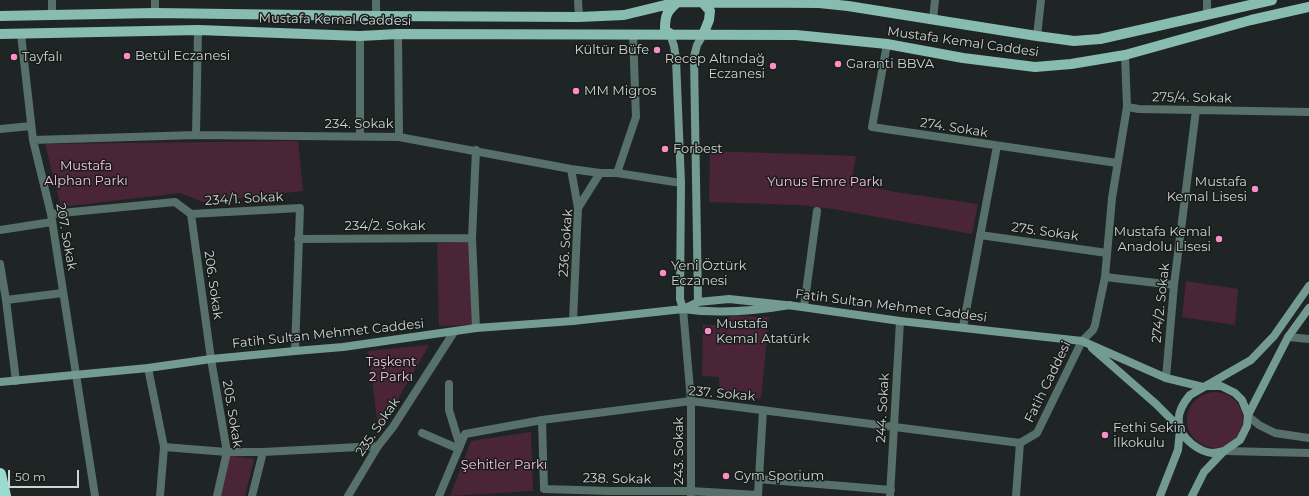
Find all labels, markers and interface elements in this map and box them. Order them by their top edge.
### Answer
street label: Mustafa Kemal Caddesi [258,11,412,29]
street label: Mustafa Kemal Caddesi [886,24,1040,60]
place label: Kültür Büfe [575,42,649,58]
marker: Kültür Büfe [652,45,662,55]
place label: Betül Eczanesi [135,48,230,64]
place label: Tayfalı [22,49,62,65]
marker: Betül Eczanesi [122,51,132,61]
place label: Recep Altındağ Eczanesi [665,51,765,82]
marker: Tayfalı [9,52,19,62]
place label: Garanti BBVA [846,56,934,72]
marker: Garanti BBVA [833,59,843,69]
marker: Recep Altındağ Eczanesi [768,61,778,71]
place label: MM Migros [584,83,657,99]
marker: MM Migros [571,86,581,96]
street label: 275/4. Sokak [1152,90,1232,106]
street label: 274. Sokak [919,115,989,141]
street label: 234. Sokak [325,116,393,132]
place label: Forbest [673,141,723,157]
marker: Forbest [660,144,670,154]
park label: Mustafa Alphan Parkı [44,158,128,189]
park label: Yunus Emre Parkı [767,174,883,190]
place label: Mustafa Kemal Lisesi [1167,174,1247,205]
marker: Mustafa Kemal Lisesi [1250,184,1260,194]
street label: 234/1. Sokak [204,189,284,209]
street label: 207. Sokak [52,202,80,272]
street label: 236. Sokak [556,208,576,278]
street label: 234/2. Sokak [345,218,425,234]
street label: 275. Sokak [1010,220,1080,244]
place label: Mustafa Kemal Anadolu Lisesi [1114,224,1211,255]
marker: Mustafa Kemal Anadolu Lisesi [1214,234,1224,244]
street label: 206. Sokak [200,250,226,320]
place label: Yeni Öztürk Eczanesi [671,258,746,289]
street label: 274/2. Sokak [1149,262,1173,344]
marker: Yeni Öztürk Eczanesi [658,268,668,278]
street label: Fatih Sultan Mehmet Caddesi [794,286,988,326]
street label: Fatih Sultan Mehmet Caddesi [231,316,425,352]
place label: Mustafa Kemal Atatürk [716,316,810,347]
marker: Mustafa Kemal Atatürk [703,326,713,336]
street label: Fatih Caddesi [1022,339,1074,425]
park label: Taşkent 2 Parkı [366,354,416,385]
street label: 244. Sokak [873,373,893,443]
street label: 205. Sokak [219,379,245,449]
street label: 237. Sokak [688,383,756,405]
street label: 235. Sokak [353,395,403,459]
street label: 243. Sokak [671,417,687,485]
place label: Fethi Sekin İlkokulu [1113,420,1186,451]
marker: Fethi Sekin İlkokulu [1100,430,1110,440]
park label: Şehitler Parkı [461,457,547,473]
scale bar [10,462,81,488]
place label: Gym Sporium [734,468,824,484]
text: 50 m [15,469,46,484]
street label: 238. Sokak [583,471,651,487]
marker: Gym Sporium [721,471,731,481]

